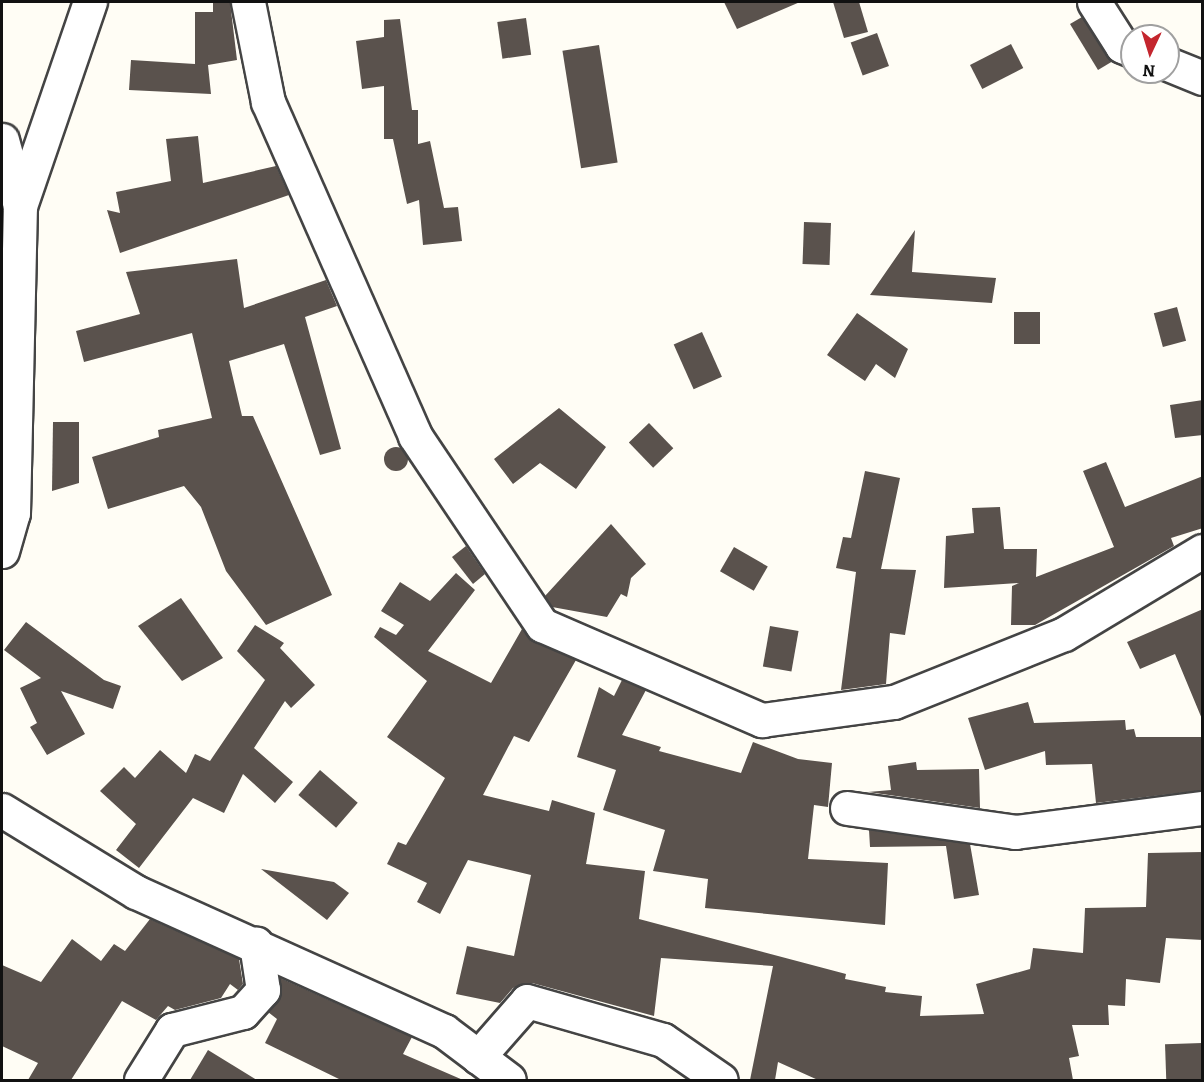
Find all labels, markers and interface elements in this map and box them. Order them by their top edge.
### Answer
north arrow [1120,24,1180,84]
text: N [1142,61,1156,80]

